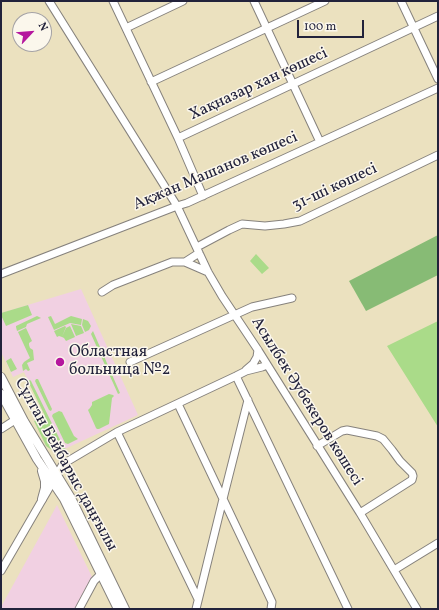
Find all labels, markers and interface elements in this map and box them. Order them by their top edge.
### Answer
north arrow [12,12,52,52]
scale bar [299,12,366,38]
text: 100 m [304,19,336,35]
text: N [34,20,51,34]
street label: Хақназар хан көшесі [187,44,331,126]
street label: Ақжан Машанов көшесі [131,129,301,215]
street label: 31-ші көшесі [289,160,381,216]
street label: Асылбек Әубекеров көшесі [246,314,366,490]
place label: Областная больница №2 [69,343,170,381]
marker: Областная больница №2 [54,356,66,368]
street label: Сұлтан Бейбарыс даңғылы [9,375,121,555]

